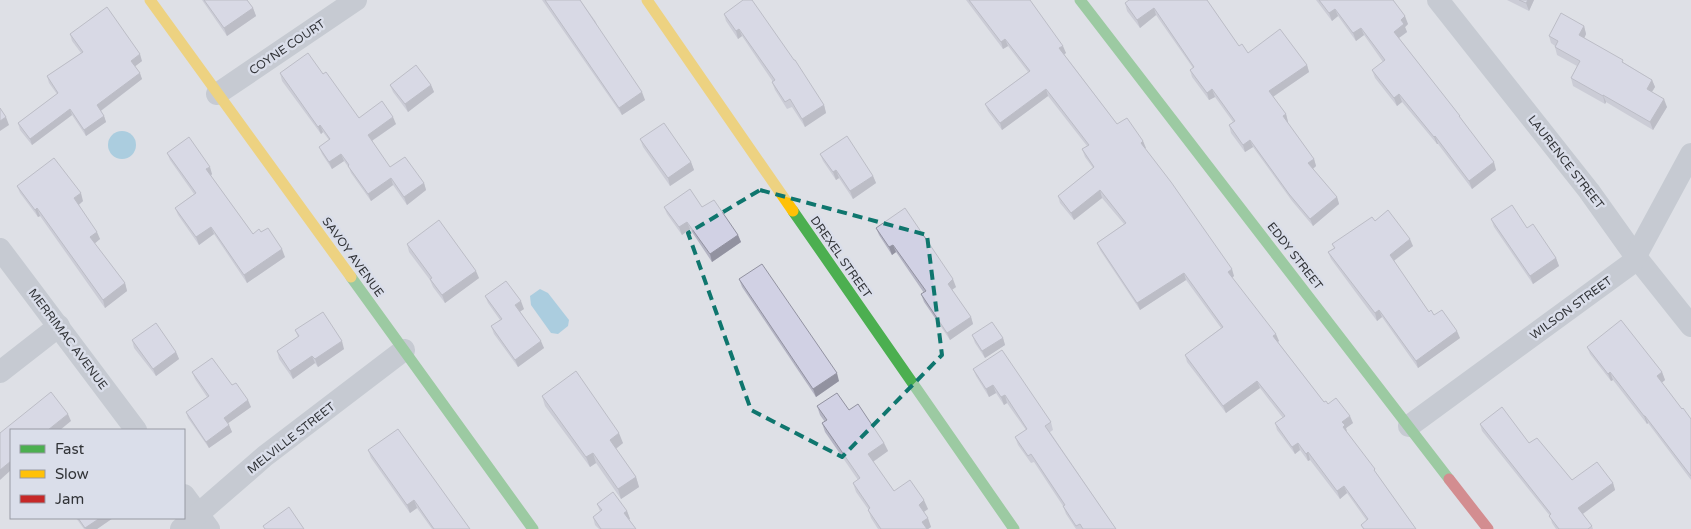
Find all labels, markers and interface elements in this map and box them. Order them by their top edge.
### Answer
street label: COYNE COURT [246,16,328,77]
street label: LAURENCE STREET [1525,112,1607,212]
street label: SAVOY AVENUE [319,214,387,300]
street label: DREXEL STREET [808,214,875,301]
street label: EDDY STREET [1264,220,1326,293]
street label: WILSON STREET [1527,273,1615,342]
street label: MERRIMAC AVENUE [26,286,111,392]
street label: MELVILLE STREET [244,399,338,477]
legend [10,429,185,519]
text: Fast [55,440,85,458]
text: Slow [55,465,89,483]
text: Jam [55,490,84,508]

